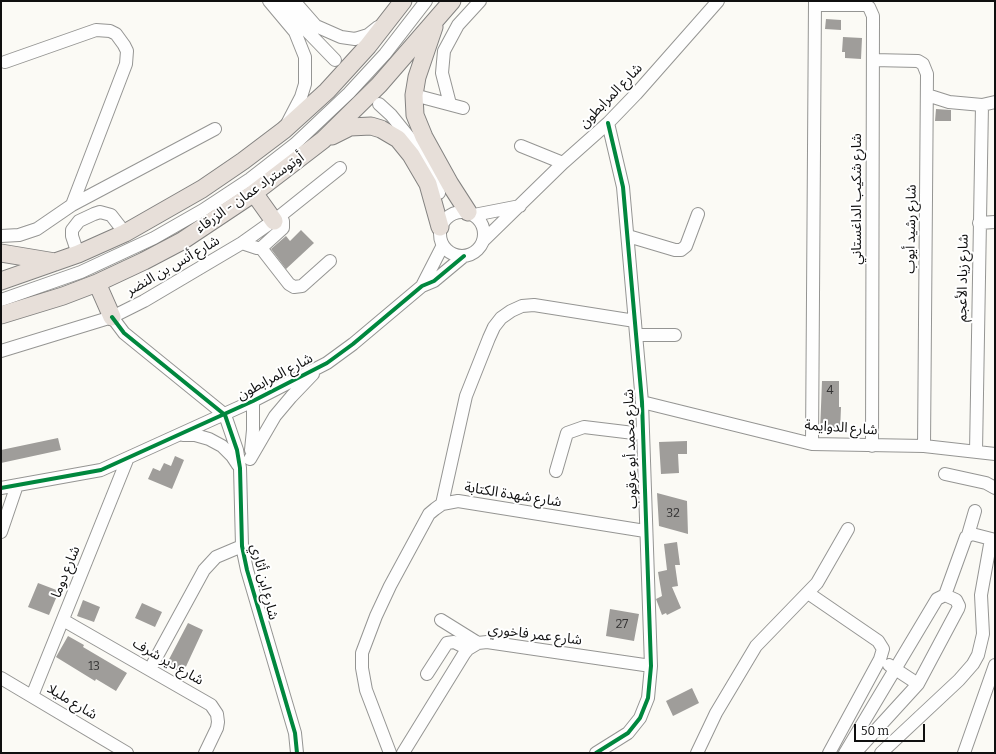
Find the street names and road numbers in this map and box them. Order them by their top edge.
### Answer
street label: شارع المرابطون [576,60,646,132]
street label: شارع شكيب الداغستاني [849,133,865,265]
street label: أوتوستراد عمان - الزرقاء [192,149,308,237]
street label: شارع رشيد أيوب [902,184,920,274]
street label: شارع أنس بن النضر [123,232,223,300]
street label: شارع زياد الأعجم [954,234,972,322]
street label: شارع المرابطون [234,350,316,404]
street label: شارع محمد أبو عرقوب [621,389,641,509]
street label: شارع الدوايمة [804,417,878,439]
street label: شارع شهدة الكتابة [463,479,563,511]
street label: شارع ابن أثاري [246,542,282,622]
street label: شارع دوما [48,544,84,600]
street label: شارع عمر فاخوري [487,621,583,649]
street label: شارع دير شرف [130,635,206,689]
street label: شارع مليلا [44,681,100,723]

